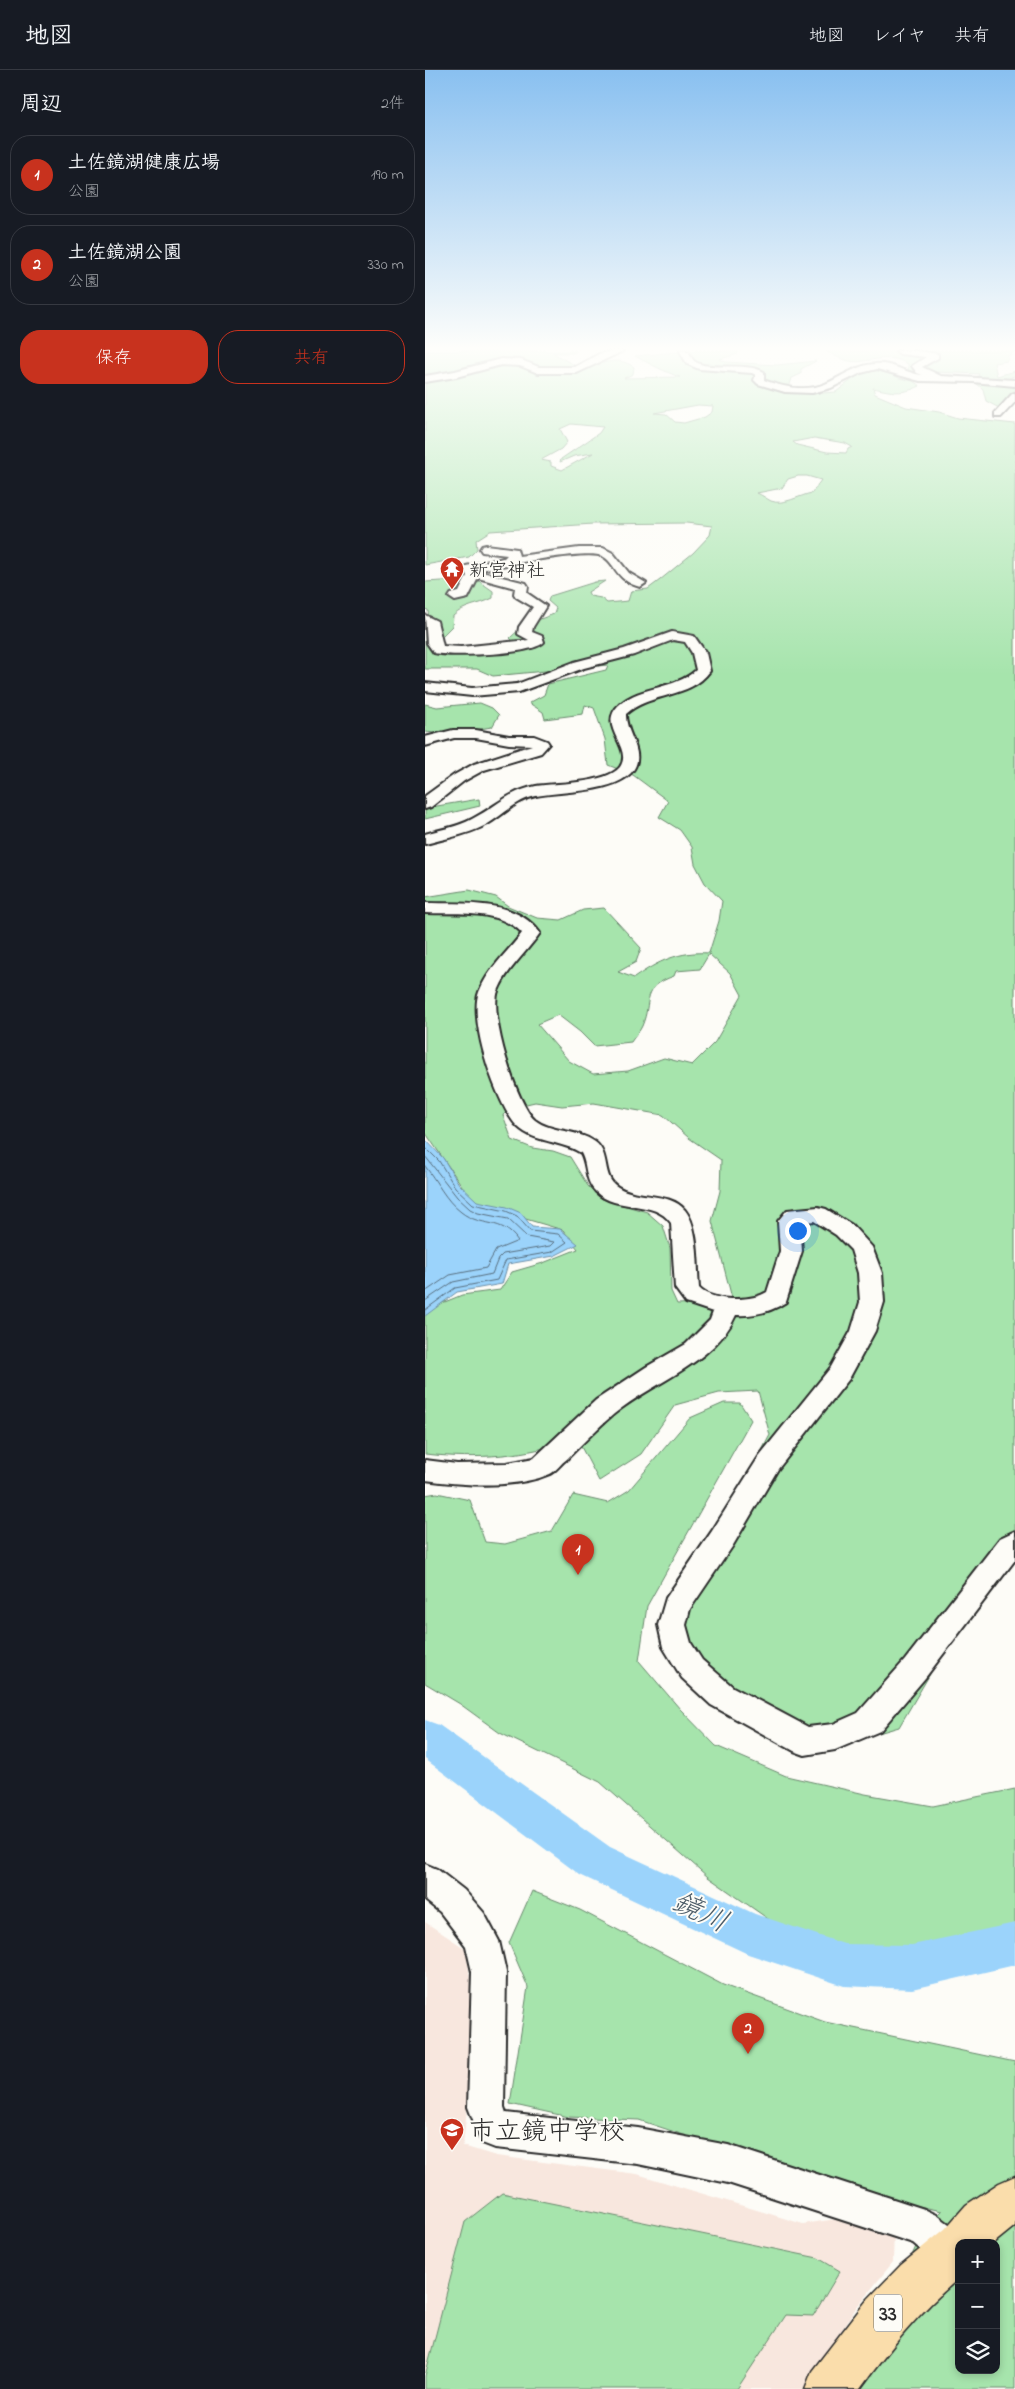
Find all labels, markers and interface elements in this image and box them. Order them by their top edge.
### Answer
text: 地図 [25,20,73,55]
text: 地図 [809,24,845,50]
text: レイヤ [873,24,926,50]
text: 共有 [954,24,990,50]
text: 周辺 [20,90,62,120]
text: 2件 [381,92,405,116]
text: 土佐鏡湖健康広場 [68,150,220,177]
text: 1 [34,163,40,187]
text: 190 m [371,163,404,187]
text: 公園 [68,180,100,204]
text: 土佐鏡湖公園 [68,240,182,267]
text: 2 [33,253,41,277]
text: 330 m [367,253,404,277]
text: 公園 [68,270,100,294]
button: 保存 [20,330,208,384]
button: 共有 [218,330,405,384]
temple icon: 新宮神社 [439,556,465,590]
place label: 新宮神社 [469,558,545,585]
your location [785,1218,811,1244]
pin: 1 [562,1534,594,1575]
water label: 鏡川 [665,1882,735,1945]
pin: 2 [732,2013,764,2054]
place label: 市立鏡中学校 [469,2114,625,2152]
school or university icon: 市立鏡中学校 [439,2117,465,2151]
map controls [955,2239,1000,2374]
button: + [955,2239,1000,2284]
button: − [955,2284,1000,2329]
road number: 33 [874,2294,902,2332]
button: layers [955,2329,1000,2374]

